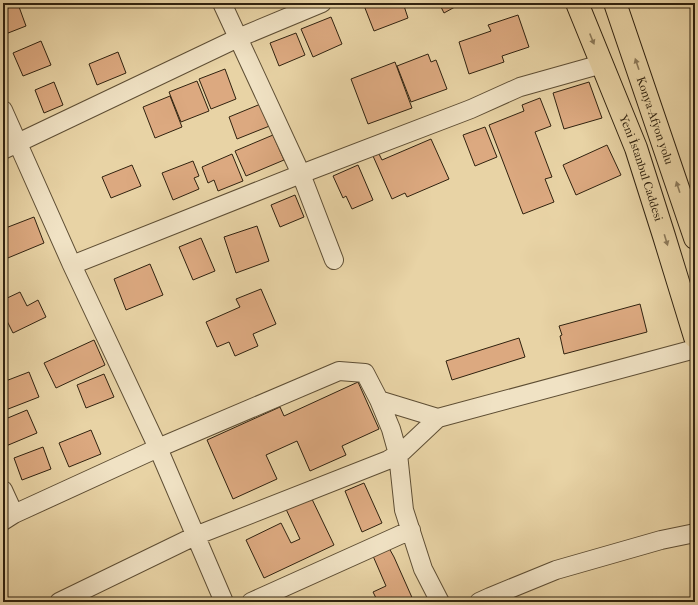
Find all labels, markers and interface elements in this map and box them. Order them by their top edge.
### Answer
one-way arrow [589,34,595,46]
one-way arrow [634,58,640,70]
street label: Konya-Afyon yolu [634,75,676,166]
street label: Yeni İstanbul Caddesi [616,112,666,223]
one-way arrow [675,181,681,193]
one-way arrow [663,234,669,246]

